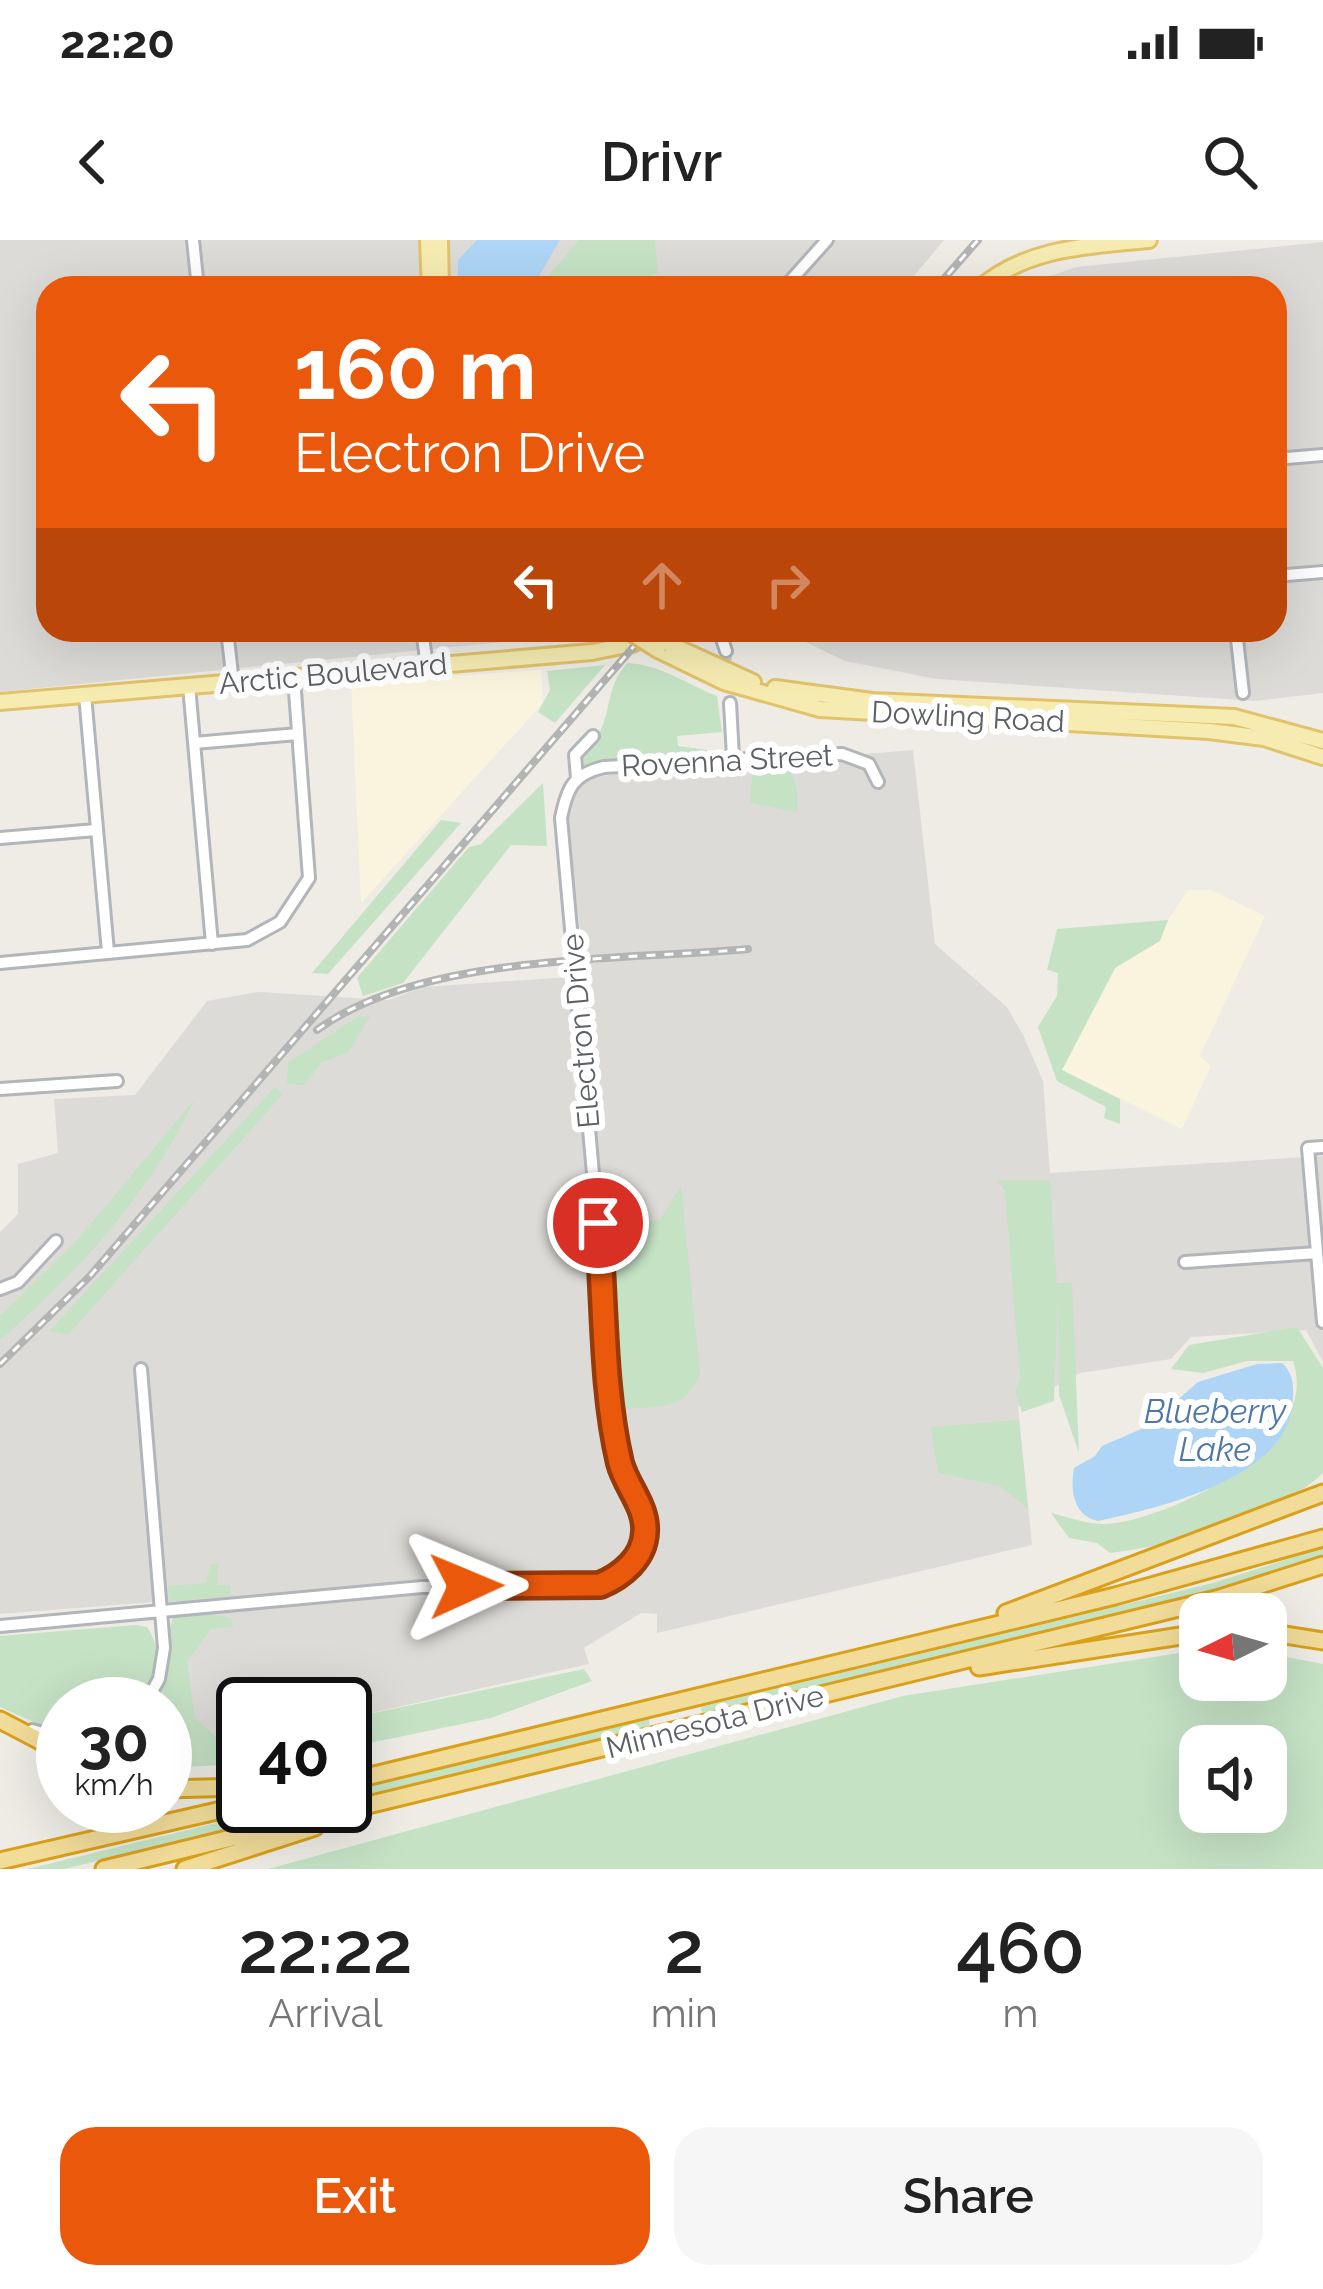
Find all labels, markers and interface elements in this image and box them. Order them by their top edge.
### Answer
text: 22:20 [60,16,175,69]
icon: back [60,129,126,195]
icon: search [1197,129,1263,195]
text: Drivr [601,130,722,194]
text: 160 m [294,320,536,419]
icon: left [96,324,252,480]
text: Electron Drive [294,421,645,485]
icon: left [503,552,569,618]
icon: ahead [629,552,695,618]
icon: right [755,552,821,618]
street label: Arctic Boulevard [217,646,449,701]
street label: Dowling Road [871,694,1066,739]
street label: Rovenna Street [620,737,834,784]
street label: Electron Drive [555,932,606,1130]
pin [547,1172,649,1274]
icon: arrive [565,1190,631,1256]
water label: Blueberry Lake [1144,1392,1287,1469]
position arrow [403,1523,529,1649]
north arrow [1179,1593,1287,1701]
map controls [1179,1593,1287,1833]
speed limit sign: 40 [216,1677,372,1833]
street label: Minnesota Drive [602,1678,827,1765]
text: 30 [79,1705,149,1775]
button: sound [1179,1725,1287,1833]
text: km/h [74,1767,154,1802]
text: 22:22 [238,1905,412,1990]
text: 2 [665,1905,704,1990]
text: 460 [956,1905,1085,1990]
text: Arrival [268,1990,383,2036]
text: min [651,1990,718,2036]
text: m [1003,1990,1038,2036]
button: Exit [60,2127,650,2265]
button: Share [674,2127,1263,2265]

